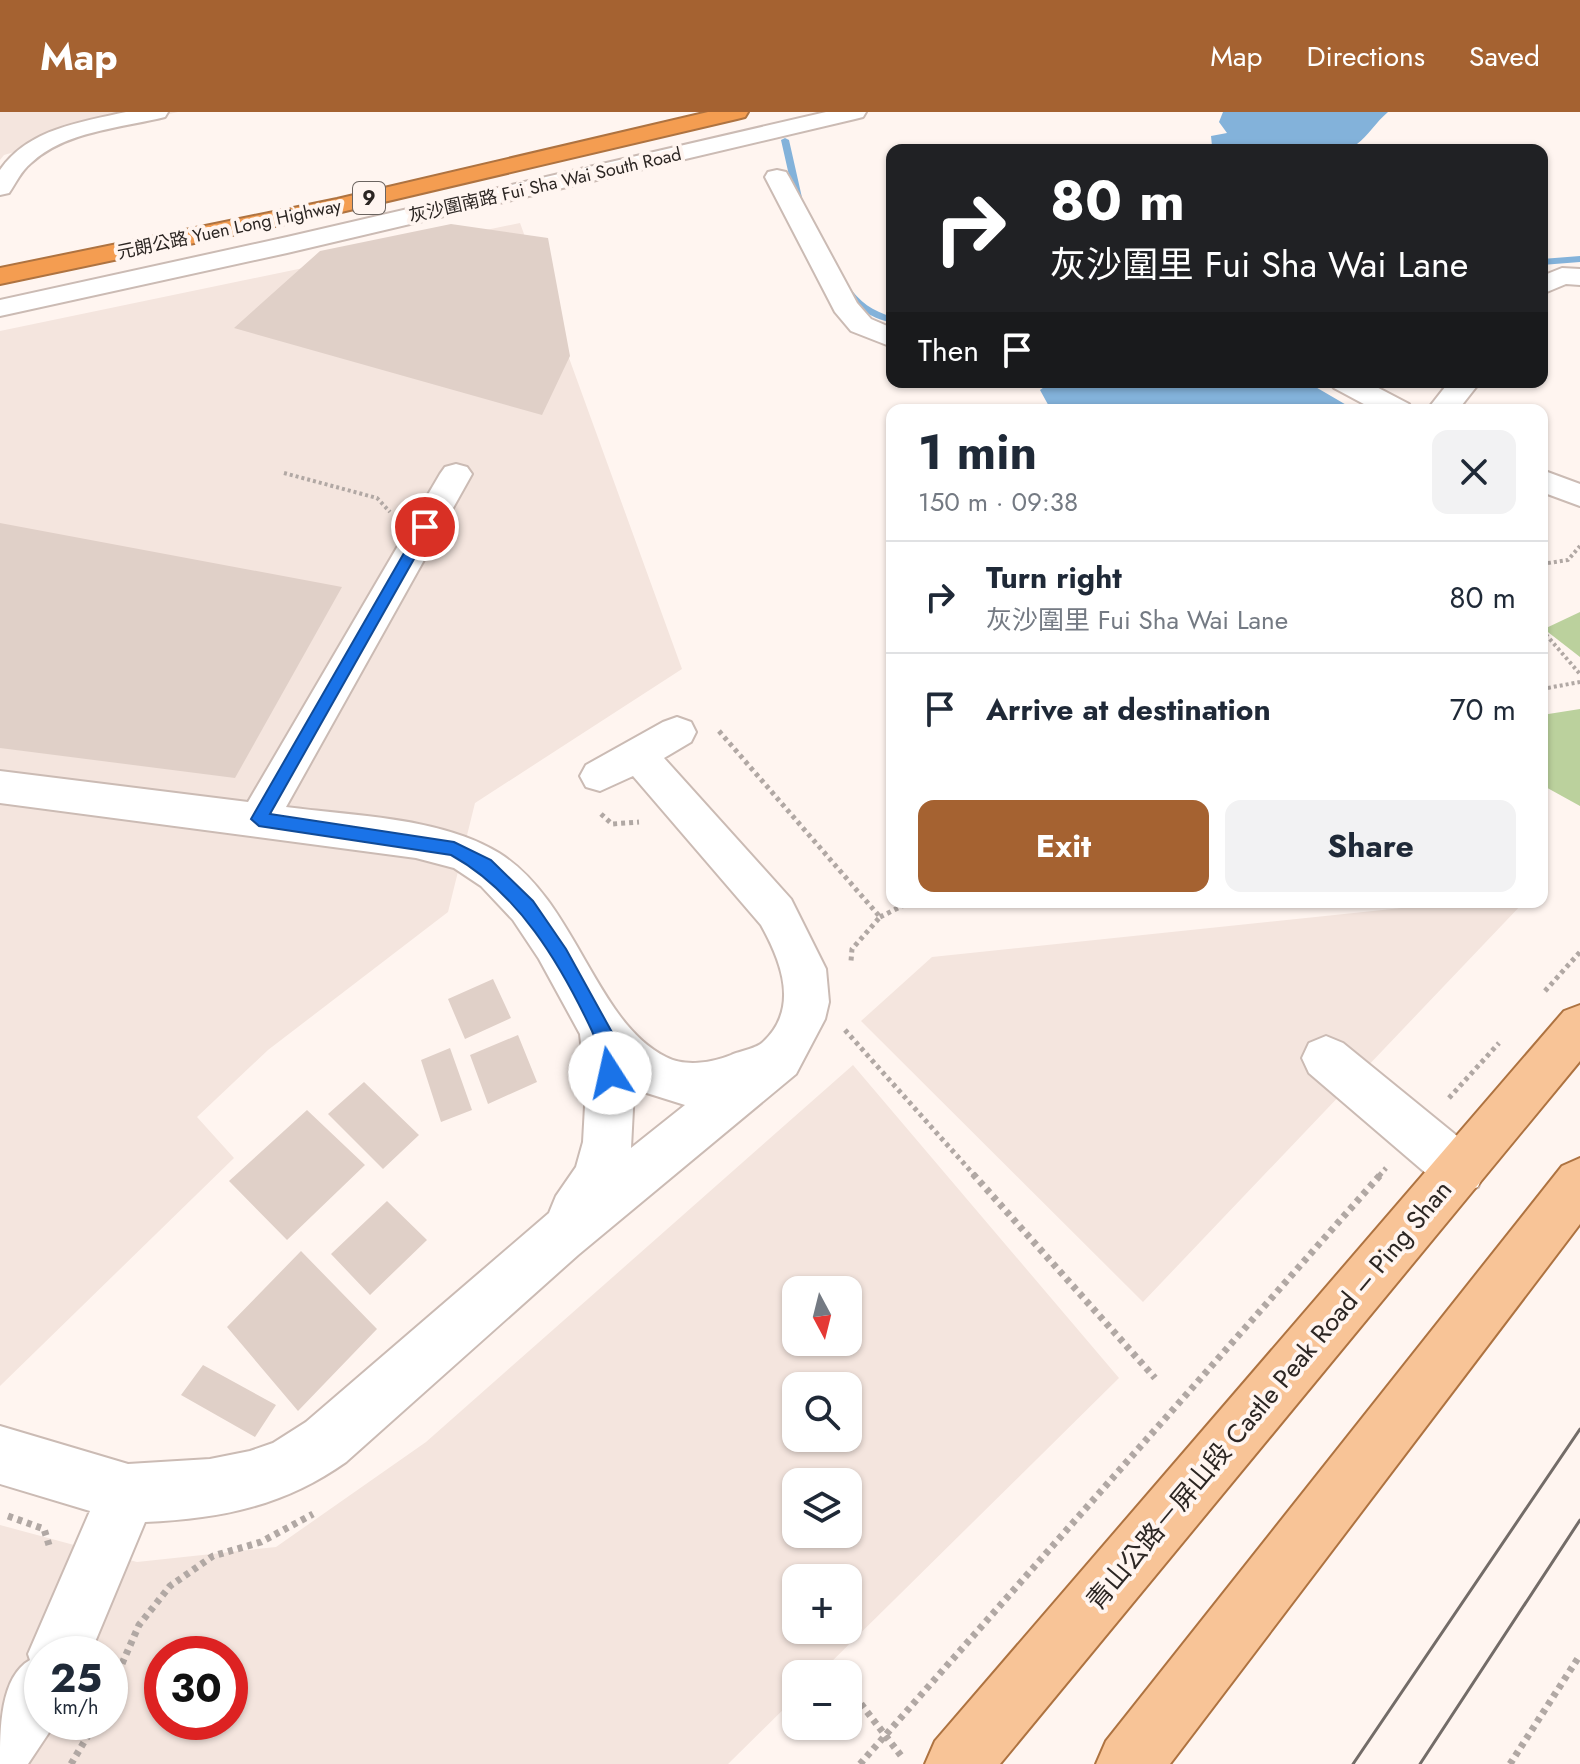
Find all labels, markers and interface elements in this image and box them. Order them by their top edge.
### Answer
text: Map [40,29,118,84]
text: Map [1210,36,1262,77]
text: Directions [1306,36,1425,77]
text: Saved [1469,36,1540,77]
street label: 灰沙圍南路 Fui Sha Wai South Road [406,141,684,229]
text: 80 m [1050,160,1185,241]
icon: right [918,176,1022,280]
road number: 9 [353,182,385,214]
street label: 元朗公路 Yuen Long Highway [115,193,344,265]
text: 灰沙圍里 Fui Sha Wai Lane [1050,238,1468,290]
icon: arrive [995,328,1039,372]
text: Then [918,329,979,372]
text: 1 min [918,418,1037,487]
button: close [1432,430,1516,514]
text: 150 m · 09:38 [918,483,1078,521]
pin [391,493,459,561]
icon: arrive [403,505,447,549]
text: Turn right [986,556,1122,599]
icon: right [918,575,962,619]
text: 80 m [1449,576,1516,619]
text: 灰沙圍里 Fui Sha Wai Lane [986,601,1288,639]
icon: arrive [918,687,962,731]
text: Arrive at destination [986,688,1271,731]
text: 70 m [1450,688,1516,731]
button: Exit [918,800,1209,892]
button: Share [1225,800,1516,892]
position arrow [568,1031,652,1115]
street label: 青山公路－屏山段 Castle Peak Road – Ping Shan [1077,1172,1461,1618]
north arrow [782,1276,862,1356]
map controls [782,1276,862,1740]
button: search [782,1372,862,1452]
button: layers [782,1468,862,1548]
button: + [782,1564,862,1644]
speed limit sign: 30 [144,1636,248,1740]
text: 25 [50,1649,102,1707]
button: − [782,1660,862,1740]
text: km/h [53,1693,99,1722]

